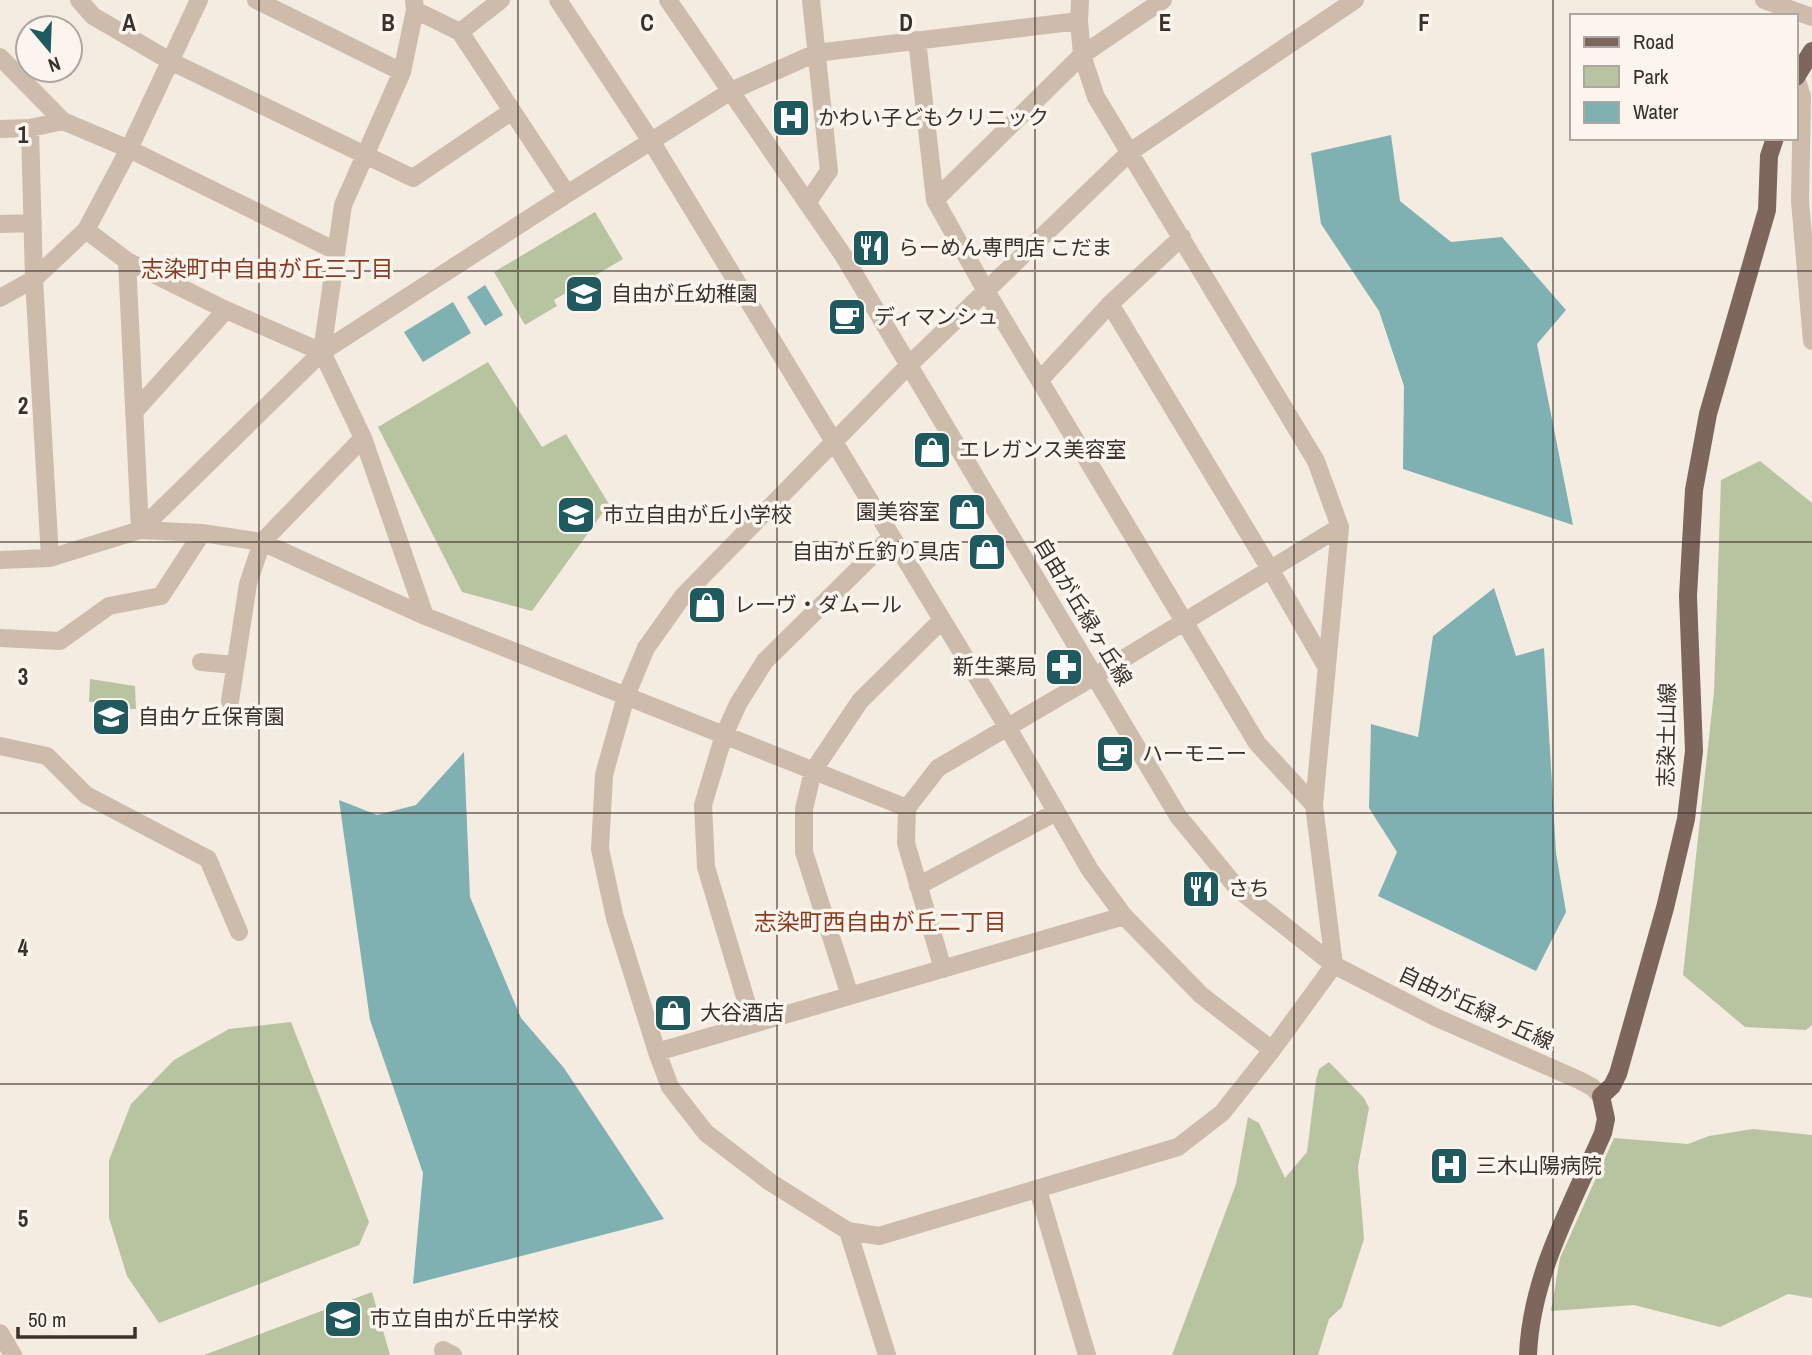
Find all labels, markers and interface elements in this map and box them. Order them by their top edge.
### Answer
text: A [122,7,136,38]
text: B [381,7,395,38]
text: C [640,7,654,38]
text: D [899,7,913,38]
text: E [1159,7,1171,38]
text: F [1418,7,1430,38]
north arrow [14,14,84,84]
legend [1570,14,1798,140]
text: Road [1633,27,1674,56]
text: N [45,51,64,79]
text: Park [1633,62,1669,91]
hospital icon: かわい子どもクリニック [770,97,812,139]
text: Water [1633,97,1679,126]
place label: かわい子どもクリニック [818,103,1049,132]
text: 1 [18,119,29,150]
restaurant icon: らーめん専門店 こだま [850,227,892,269]
place label: らーめん専門店 こだま [898,233,1112,262]
district label: 志染町中自由が丘三丁目 [141,253,394,284]
school or university icon: 自由が丘幼稚園 [563,273,605,315]
place label: 自由が丘幼稚園 [611,279,758,308]
cafe icon: ディマンシュ [826,296,868,338]
place label: ディマンシュ [874,302,999,331]
text: 2 [18,390,28,421]
shop icon: エレガンス美容室 [911,429,953,471]
place label: エレガンス美容室 [959,435,1127,464]
shop icon: 園美容室 [946,491,988,533]
school or university icon: 市立自由が丘小学校 [555,494,597,536]
place label: 園美容室 [856,497,940,526]
place label: 市立自由が丘小学校 [603,500,792,529]
shop icon: 自由が丘釣り具店 [966,531,1008,573]
street label: 自由が丘緑ヶ丘線 [1028,532,1139,691]
place label: 自由が丘釣り具店 [792,537,960,566]
shop icon: レーヴ・ダムール [686,584,728,626]
place label: レーヴ・ダムール [734,590,902,619]
pharmacy icon: 新生薬局 [1043,646,1085,688]
place label: 新生薬局 [953,652,1037,681]
text: 3 [18,661,28,692]
street label: 志染土山線 [1651,682,1682,788]
school or university icon: 自由ケ丘保育園 [90,696,132,738]
place label: 自由ケ丘保育園 [138,702,285,731]
cafe icon: ハーモニー [1094,733,1136,775]
place label: ハーモニー [1142,739,1247,768]
restaurant icon: さち [1180,868,1222,910]
place label: さち [1228,874,1270,903]
district label: 志染町西自由が丘二丁目 [754,906,1007,937]
text: 4 [18,932,29,963]
street label: 自由が丘緑ヶ丘線 [1394,959,1558,1056]
shop icon: 大谷酒店 [652,992,694,1034]
place label: 大谷酒店 [700,998,784,1027]
hospital icon: 三木山陽病院 [1428,1145,1470,1187]
place label: 三木山陽病院 [1476,1151,1602,1180]
text: 5 [18,1203,28,1234]
scale bar [18,1296,135,1340]
school or university icon: 市立自由が丘中学校 [322,1298,364,1340]
place label: 市立自由が丘中学校 [370,1304,559,1333]
text: 50 m [28,1305,66,1334]

